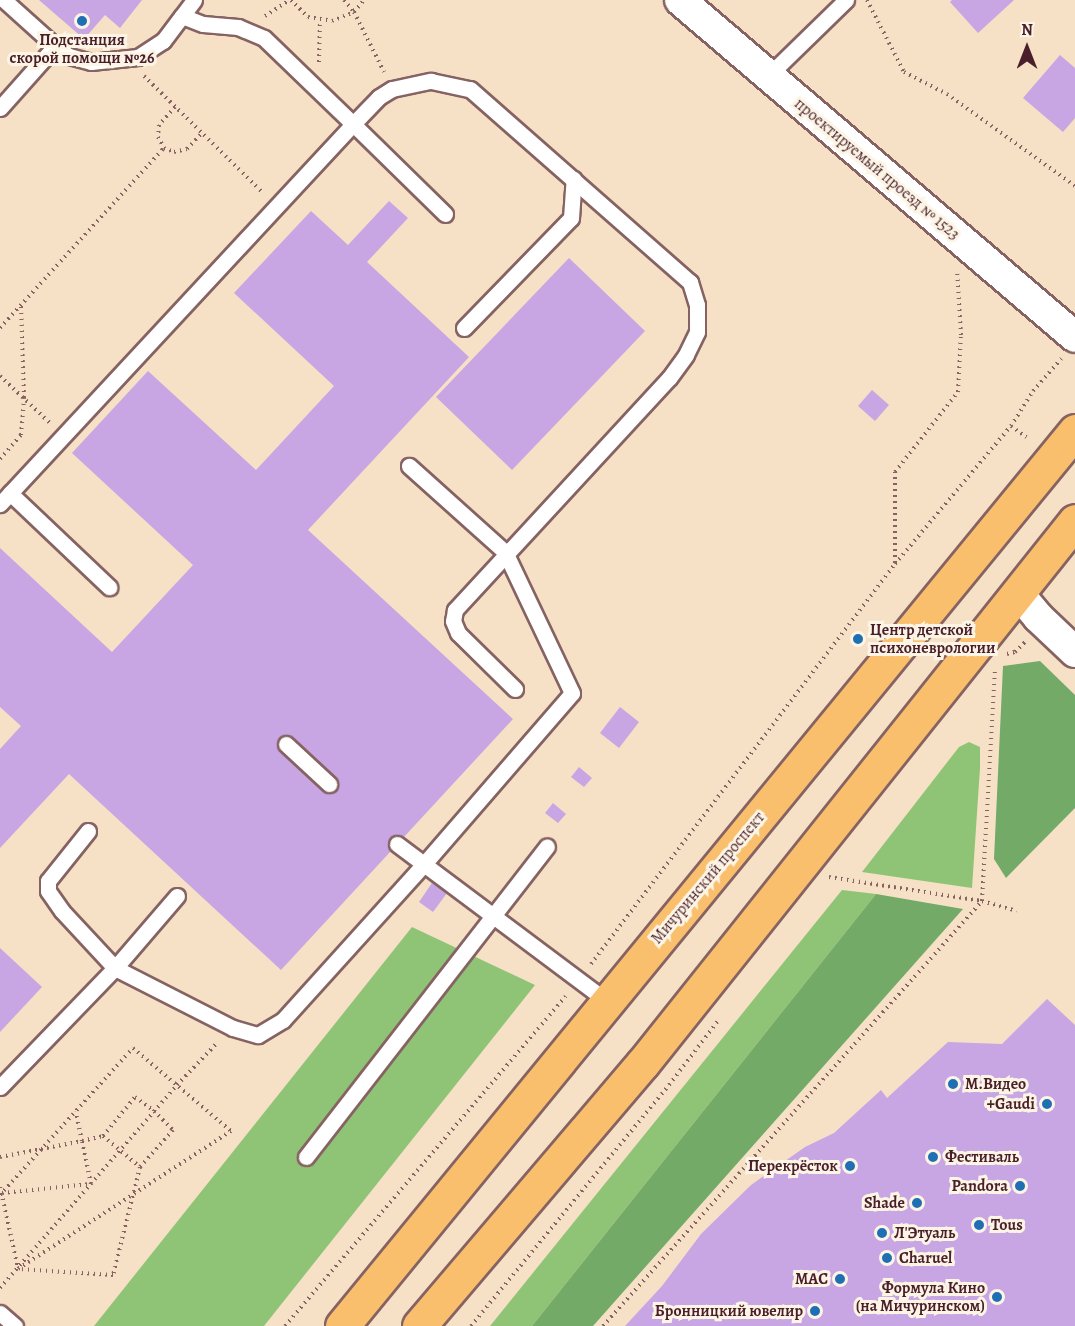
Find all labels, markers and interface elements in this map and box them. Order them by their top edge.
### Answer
marker: Подстанция скорой помощи №26 [75,14,89,28]
north arrow [997,18,1057,78]
text: N [1021,19,1033,41]
place label: Подстанция скорой помощи №26 [10,30,154,68]
street label: проектируемый проезд № 1523 [790,94,964,244]
place label: Центр детской психоневрологии [870,620,995,658]
marker: Центр детской психоневрологии [851,632,865,646]
street label: Мичуринский проспект [647,808,769,948]
place label: М.Видео [965,1074,1026,1094]
marker: М.Видео [946,1077,960,1091]
place label: +Gaudi [987,1094,1035,1114]
marker: +Gaudi [1040,1097,1054,1111]
place label: Фестиваль [945,1147,1019,1167]
marker: Фестиваль [926,1150,940,1164]
place label: Перекрёсток [748,1156,838,1176]
marker: Перекрёсток [843,1159,857,1173]
place label: Pandora [951,1176,1008,1196]
marker: Pandora [1013,1179,1027,1193]
place label: Shade [864,1193,905,1213]
marker: Shade [910,1196,924,1210]
place label: Tous [991,1215,1023,1235]
marker: Tous [972,1218,986,1232]
place label: Л'Этуаль [894,1223,955,1243]
marker: Л'Этуаль [875,1226,889,1240]
place label: Charuel [899,1248,952,1268]
marker: Charuel [880,1251,894,1265]
place label: MAC [795,1269,828,1289]
marker: MAC [833,1272,847,1286]
place label: Формула Кино (на Мичуринском) [856,1278,985,1316]
marker: Формула Кино (на Мичуринском) [990,1290,1004,1304]
place label: Бронницкий ювелир [655,1301,803,1321]
marker: Бронницкий ювелир [808,1304,822,1318]

